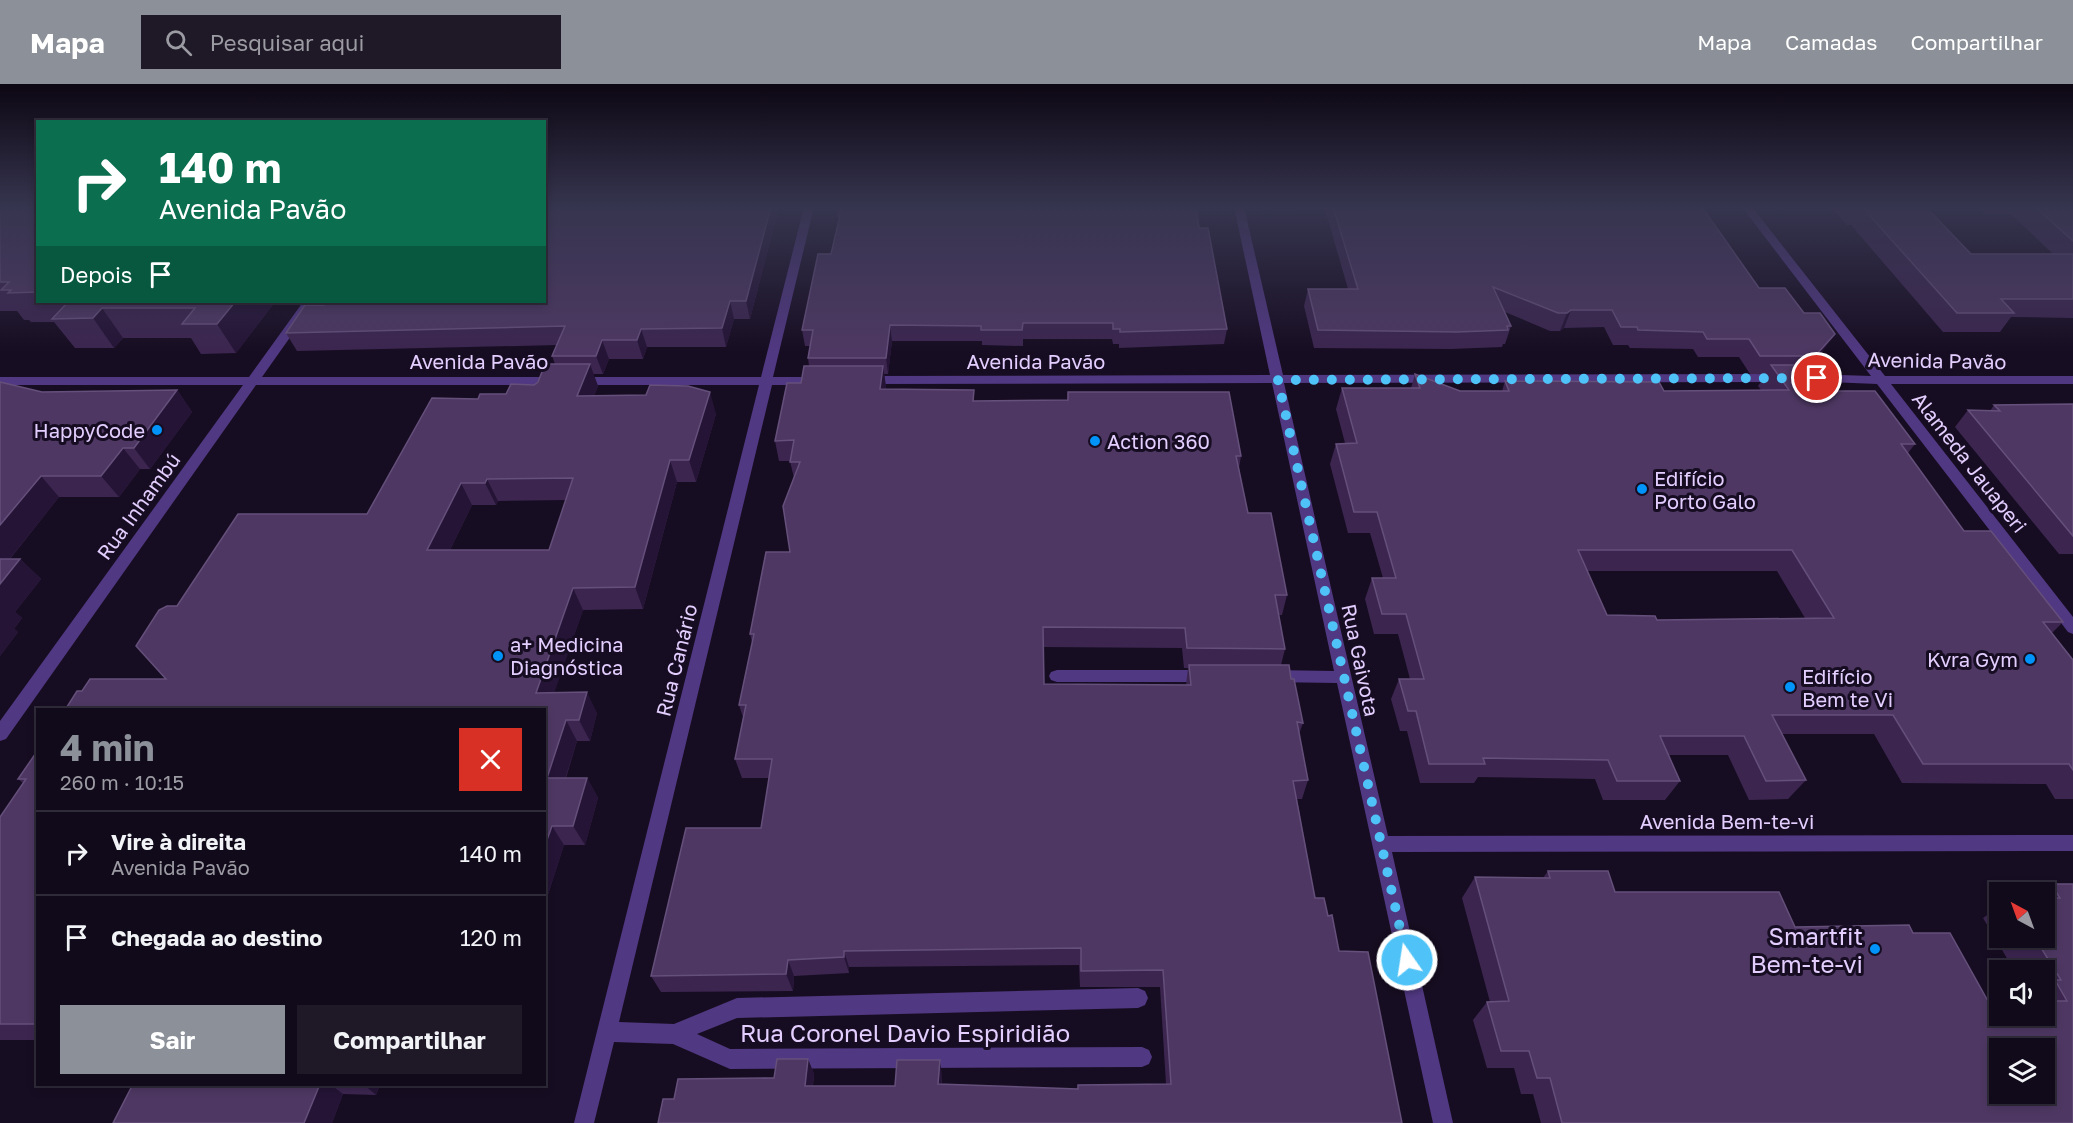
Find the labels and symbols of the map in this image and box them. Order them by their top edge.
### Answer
street label: Avenida Pavão [1867,347,2007,373]
street label: Avenida Pavão [410,349,548,373]
street label: Avenida Pavão [967,349,1105,373]
pin [1791,352,1842,403]
street label: Alameda Jauaperi [1908,387,2032,537]
place label: HappyCode [34,418,145,442]
marker: HappyCode [150,423,164,437]
place label: Action 360 [1107,429,1210,453]
marker: Action 360 [1088,434,1102,448]
street label: Rua Inhambú [91,448,185,564]
place label: Edifício Porto Galo [1654,466,1756,513]
marker: Edifício Porto Galo [1635,482,1649,496]
street label: Rua Canário [650,601,702,719]
street label: Rua Gaivota [1337,602,1385,718]
place label: a+ Medicina Diagnóstica [510,632,624,679]
place label: Kvra Gym [1927,647,2018,671]
marker: a+ Medicina Diagnóstica [491,649,505,663]
marker: Kvra Gym [2023,652,2037,666]
place label: Edifício Bem te Vi [1802,664,1893,711]
marker: Edifício Bem te Vi [1783,680,1797,694]
street label: Avenida Bem-te-vi [1640,809,1814,833]
north arrow [1989,882,2055,948]
place label: Smartfit Bem-te-vi [1751,921,1863,978]
position arrow [1375,928,1439,992]
marker: Smartfit Bem-te-vi [1868,942,1882,956]
street label: Rua Coronel Davio Espiridião [740,1018,1070,1047]

